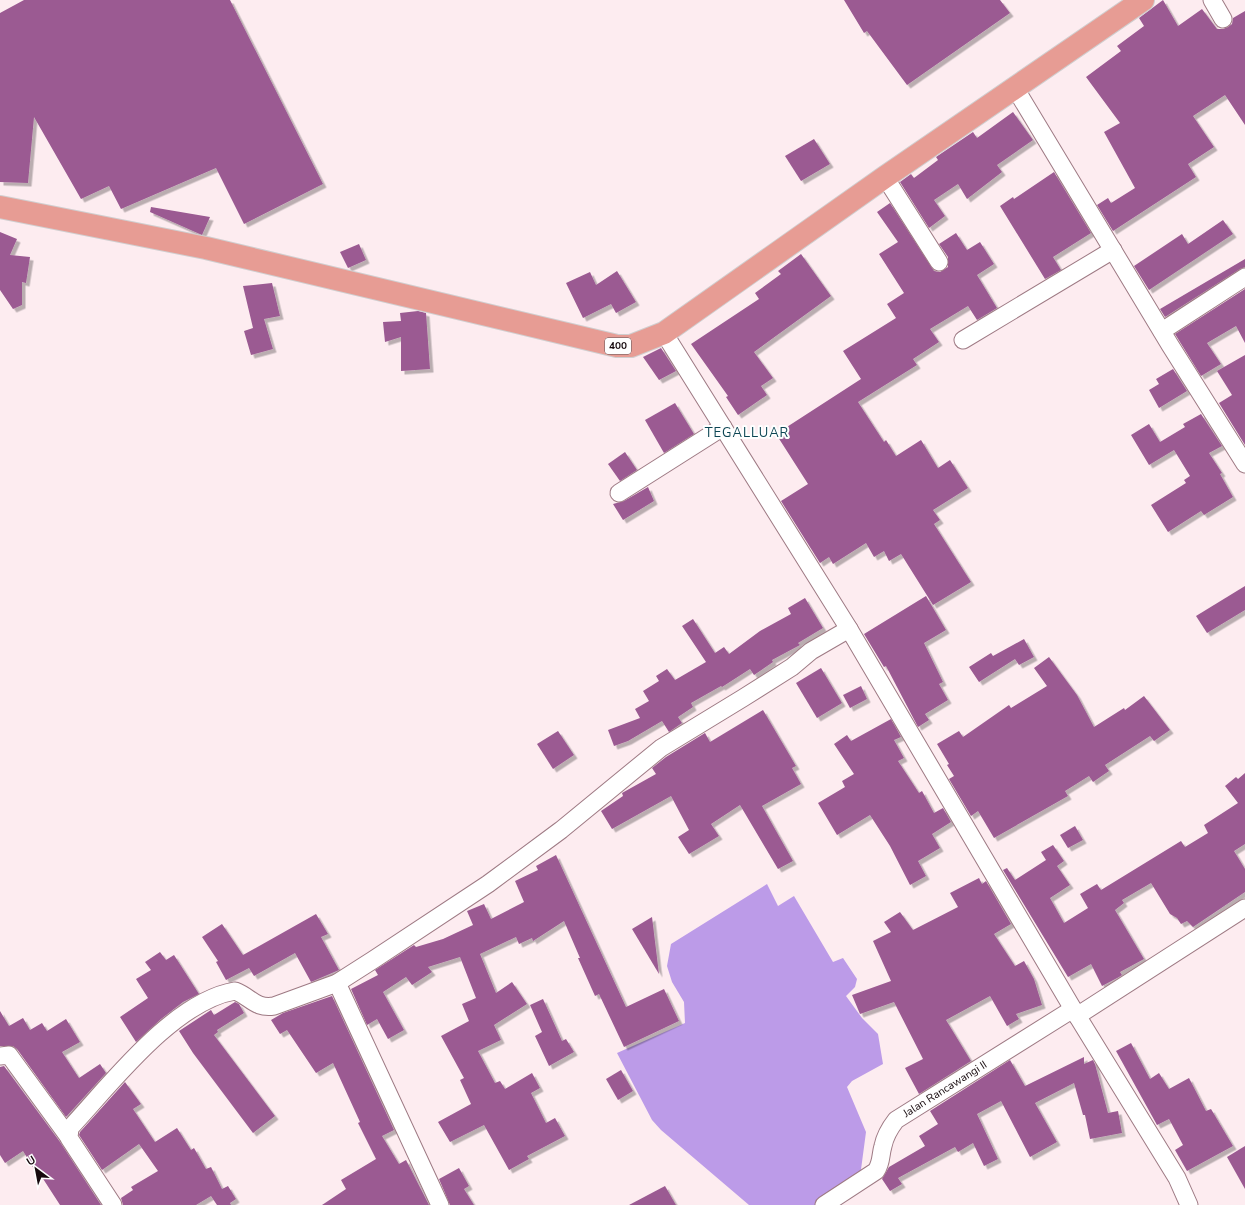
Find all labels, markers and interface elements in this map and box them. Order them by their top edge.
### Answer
road number: 400 [605,338,631,354]
district label: TEGALLUAR [705,424,789,442]
street label: Jalan Rancawangi II [899,1057,990,1121]
north arrow [16,1149,56,1189]
text: U [24,1152,38,1169]

